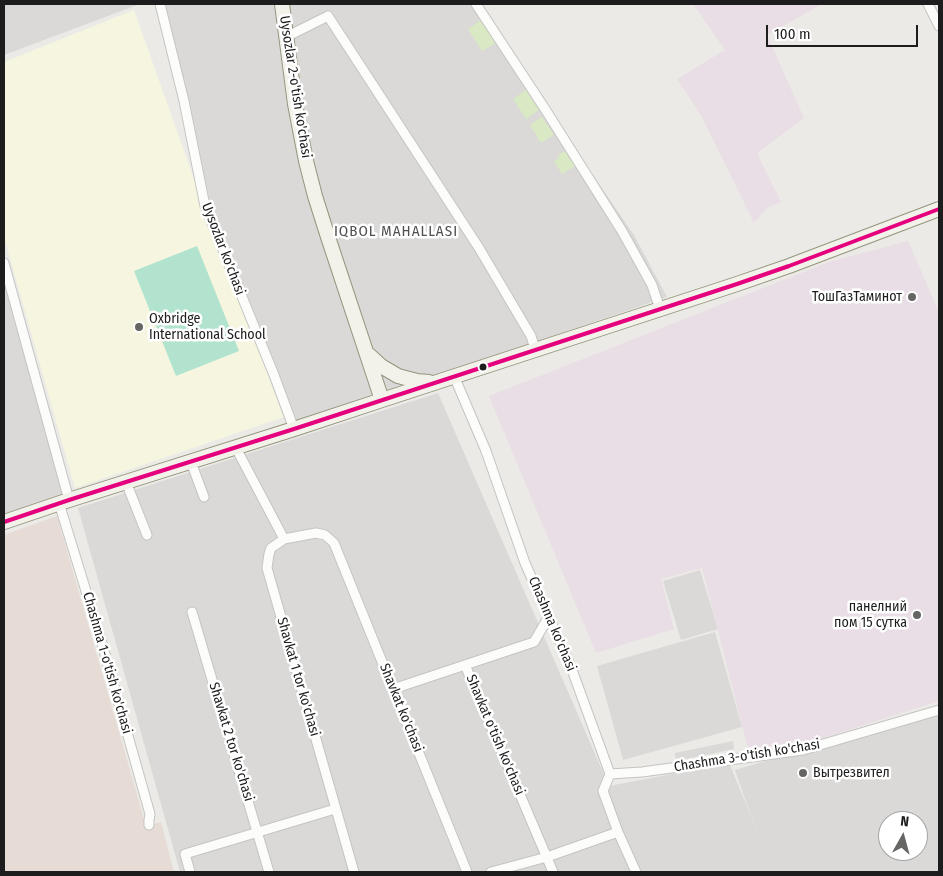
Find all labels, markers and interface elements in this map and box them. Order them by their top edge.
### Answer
street label: Uysozlar 2-o'tish ko'chasi [275,15,315,159]
scale bar [768,15,920,47]
text: 100 m [774,25,811,43]
street label: Uysozlar ko'chasi [198,200,248,298]
district label: IQBOL MAHALLASI [332,223,460,241]
place label: ТошГазТаминот [812,289,902,305]
marker: ТошГазТаминот [906,291,918,303]
place label: Oxbridge International School [149,311,266,344]
marker: Oxbridge International School [133,321,145,333]
unlabelled marker [478,362,488,372]
street label: Chashma ko'chasi [524,574,580,674]
street label: Chashma 1-o'tish ko'chasi [79,590,135,736]
place label: панелний пом 15 сутка [834,599,907,632]
marker: панелний пом 15 сутка [911,609,923,621]
street label: Shavkat 1 tor ko'chasi [273,616,323,738]
street label: Shavkat ko'chasi [376,661,426,755]
street label: Shavkat o'tish ko'chasi [462,672,528,798]
street label: Shavkat 2 tor ko'chasi [205,680,257,804]
street label: Chashma 3-o'tish ko'chasi [673,736,821,776]
place label: Вытрезвител [813,765,890,781]
marker: Вытрезвител [797,767,809,779]
north arrow [878,811,928,861]
text: N [900,813,910,831]

